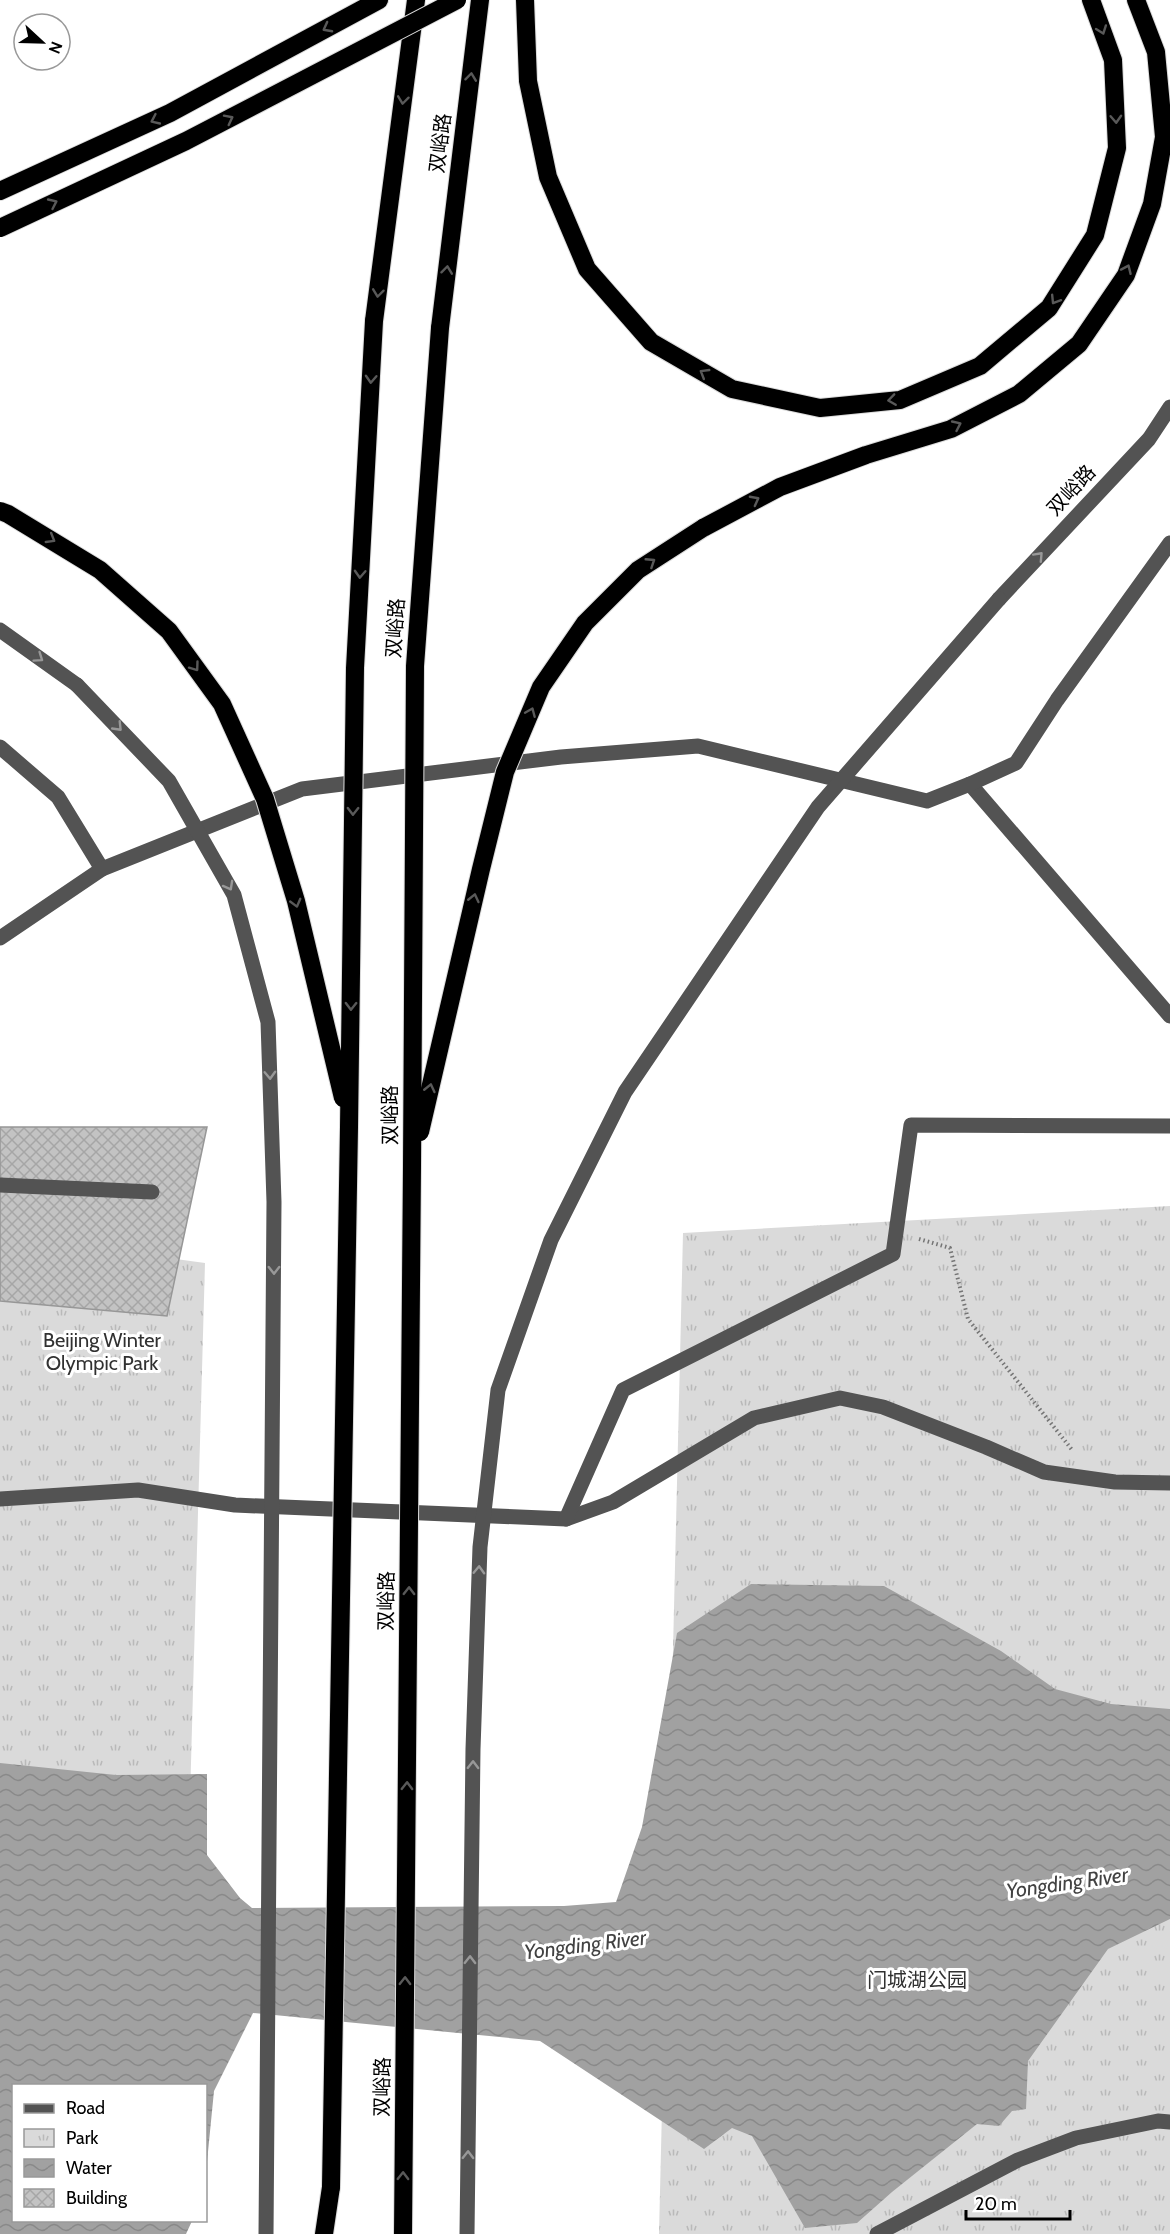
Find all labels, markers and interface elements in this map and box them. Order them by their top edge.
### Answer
north arrow [12,12,72,72]
one-way arrow [323,21,334,32]
one-way arrow [1095,24,1108,35]
text: N [45,39,66,56]
one-way arrow [464,72,476,81]
one-way arrow [397,95,409,104]
street label: 双峪路 [424,112,456,174]
one-way arrow [151,113,162,125]
one-way arrow [1109,114,1122,123]
one-way arrow [222,115,233,126]
one-way arrow [46,199,57,211]
one-way arrow [1120,265,1132,276]
one-way arrow [440,266,452,275]
one-way arrow [372,288,384,298]
one-way arrow [1051,293,1062,304]
one-way arrow [700,369,710,380]
one-way arrow [364,375,377,384]
one-way arrow [887,394,897,406]
one-way arrow [950,421,961,433]
street label: 双峪路 [1042,460,1100,520]
one-way arrow [748,496,759,507]
one-way arrow [45,532,55,544]
one-way arrow [1032,553,1043,564]
one-way arrow [644,558,655,569]
one-way arrow [353,569,366,578]
street label: 双峪路 [381,597,409,659]
one-way arrow [32,651,43,662]
one-way arrow [188,661,199,672]
one-way arrow [524,707,536,718]
one-way arrow [111,720,122,731]
one-way arrow [347,806,359,815]
one-way arrow [221,880,233,890]
one-way arrow [467,893,480,903]
one-way arrow [289,897,301,908]
one-way arrow [345,1001,357,1010]
one-way arrow [264,1070,276,1079]
one-way arrow [423,1083,436,1093]
street label: 双峪路 [378,1085,402,1145]
one-way arrow [268,1265,280,1274]
park label: Beijing Winter Olympic Park [43,1328,162,1375]
one-way arrow [473,1565,486,1574]
street label: 双峪路 [373,1571,399,1631]
one-way arrow [403,1586,415,1595]
one-way arrow [467,1760,479,1769]
one-way arrow [401,1781,413,1790]
water label: Yongding River [1004,1861,1131,1903]
water label: Yongding River [522,1924,649,1964]
one-way arrow [464,1955,476,1964]
park label: 门城湖公园 [867,1968,967,1992]
one-way arrow [399,1976,411,1985]
street label: 双峪路 [369,2057,395,2117]
legend [12,2084,207,2222]
text: Road [66,2097,105,2119]
text: Park [66,2127,99,2149]
one-way arrow [462,2150,474,2159]
text: Water [66,2157,112,2179]
one-way arrow [397,2171,409,2180]
scale bar [966,2183,1070,2221]
text: Building [66,2187,128,2209]
text: 20 m [975,2193,1017,2215]

